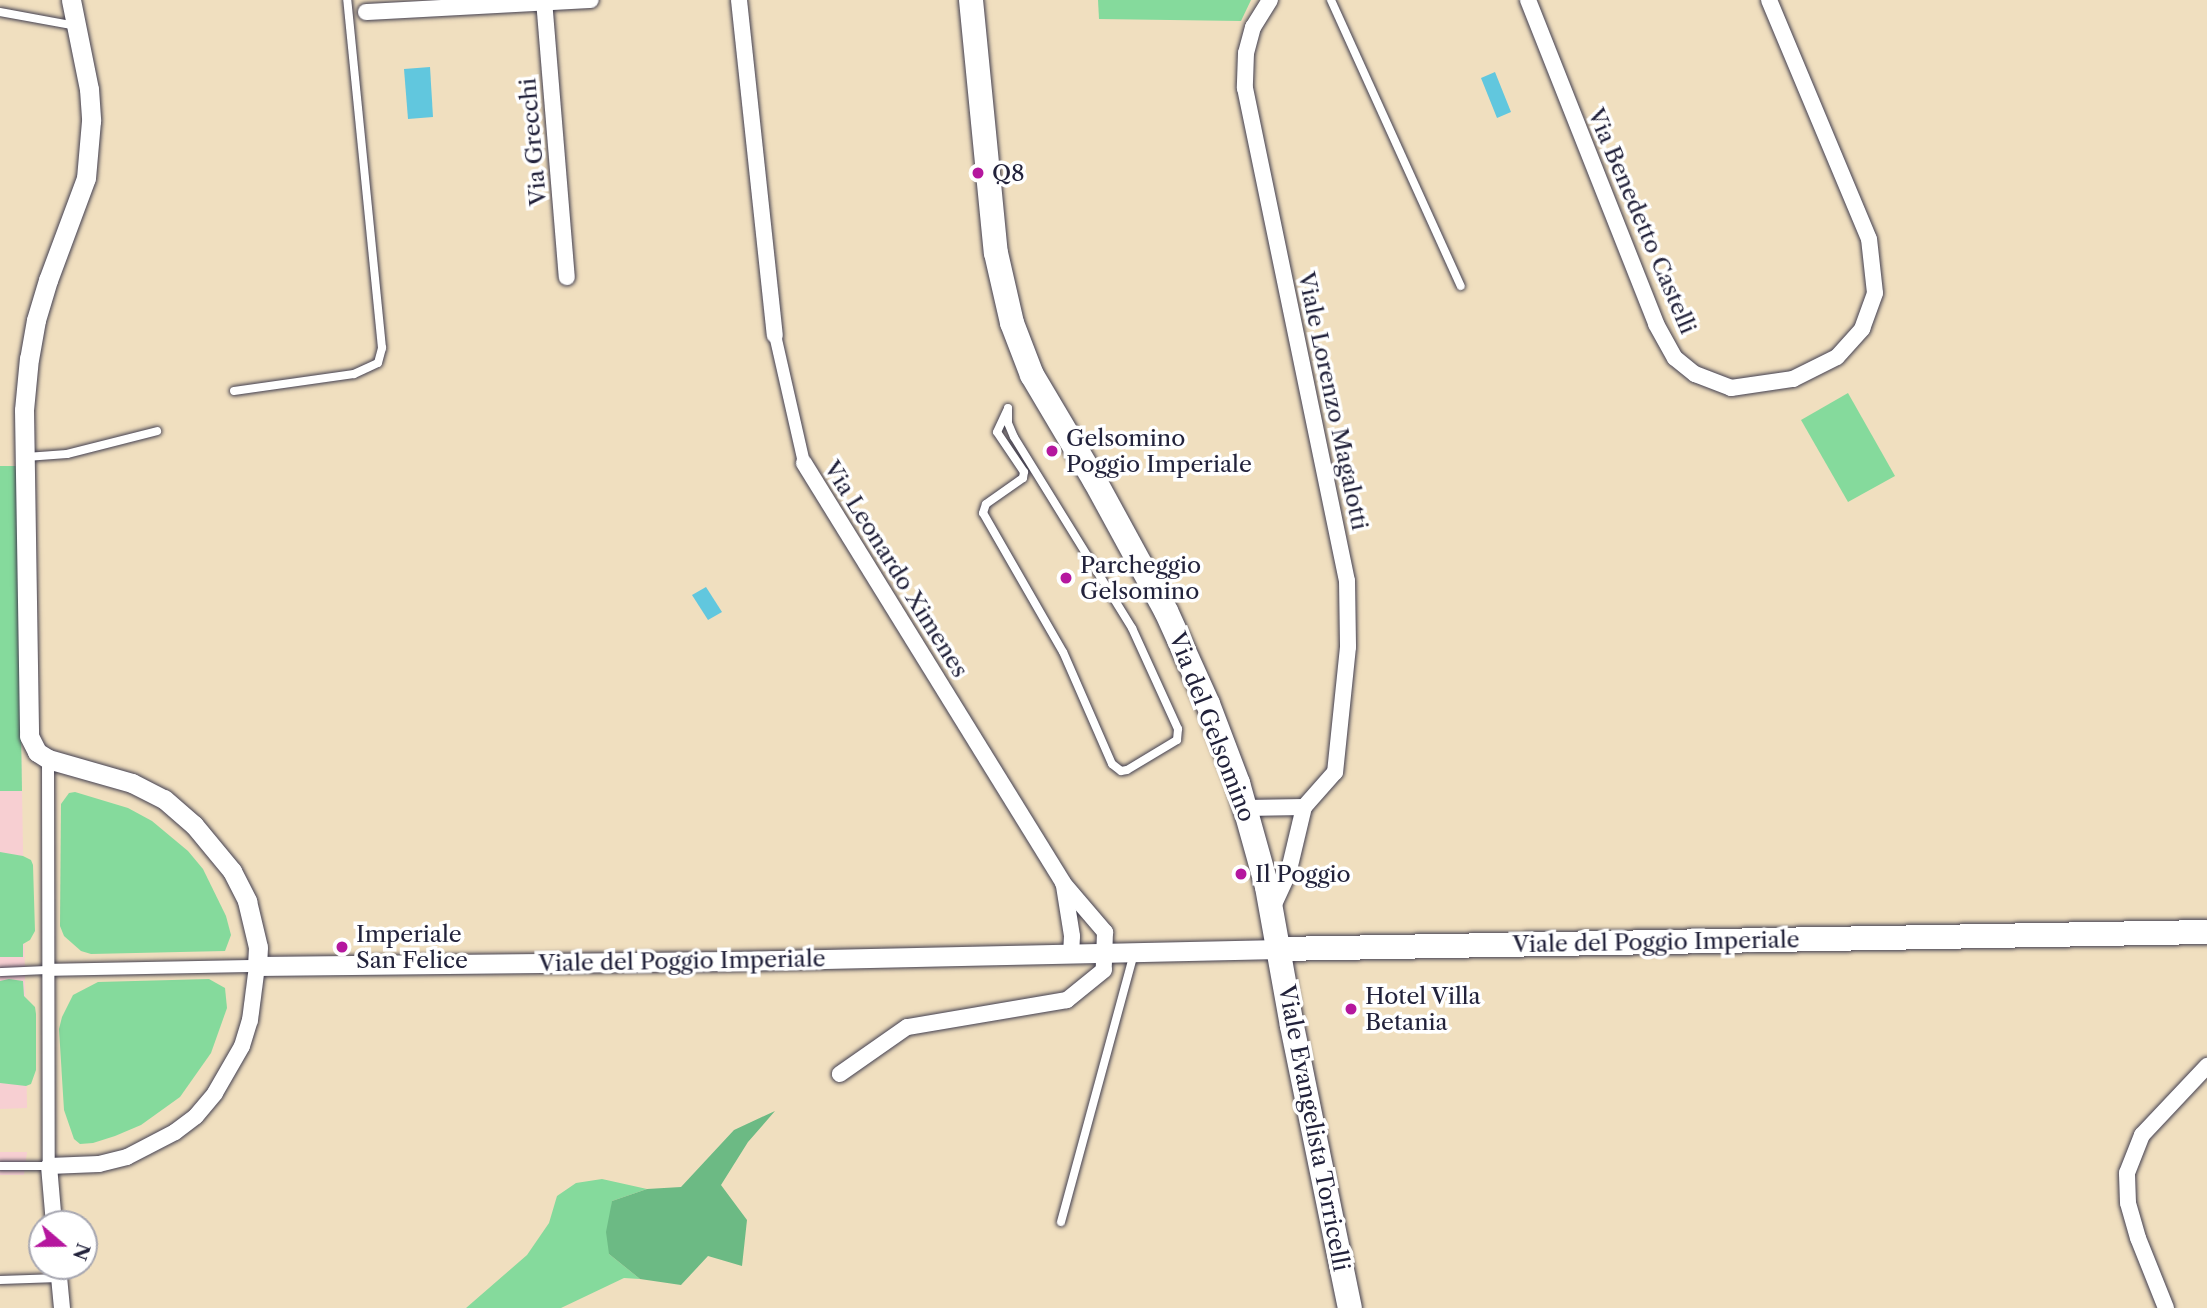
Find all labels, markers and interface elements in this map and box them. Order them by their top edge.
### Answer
street label: Via Grecchi [514,77,552,207]
street label: Via Benedetto Castelli [1582,104,1702,338]
place label: Q8 [992,159,1025,187]
marker: Q8 [970,165,986,181]
street label: Viale Lorenzo Magalotti [1292,269,1374,533]
place label: Gelsomino Poggio Imperiale [1066,424,1252,478]
marker: Gelsomino Poggio Imperiale [1044,443,1060,459]
street label: Via Leonardo Ximenes [818,455,974,683]
place label: Parcheggio Gelsomino [1080,551,1201,605]
marker: Parcheggio Gelsomino [1058,570,1074,586]
street label: Via del Gelsomino [1163,628,1261,826]
place label: Il Poggio [1255,860,1351,888]
marker: Il Poggio [1233,866,1249,882]
place label: Imperiale San Felice [356,920,468,974]
street label: Viale del Poggio Imperiale [1512,926,1800,958]
marker: Imperiale San Felice [334,939,350,955]
street label: Viale del Poggio Imperiale [538,945,826,977]
street label: Viale Evangelista Torricelli [1273,982,1355,1274]
place label: Hotel Villa Betania [1365,982,1482,1036]
marker: Hotel Villa Betania [1343,1001,1359,1017]
north arrow [28,1210,98,1280]
text: N [68,1240,95,1263]

